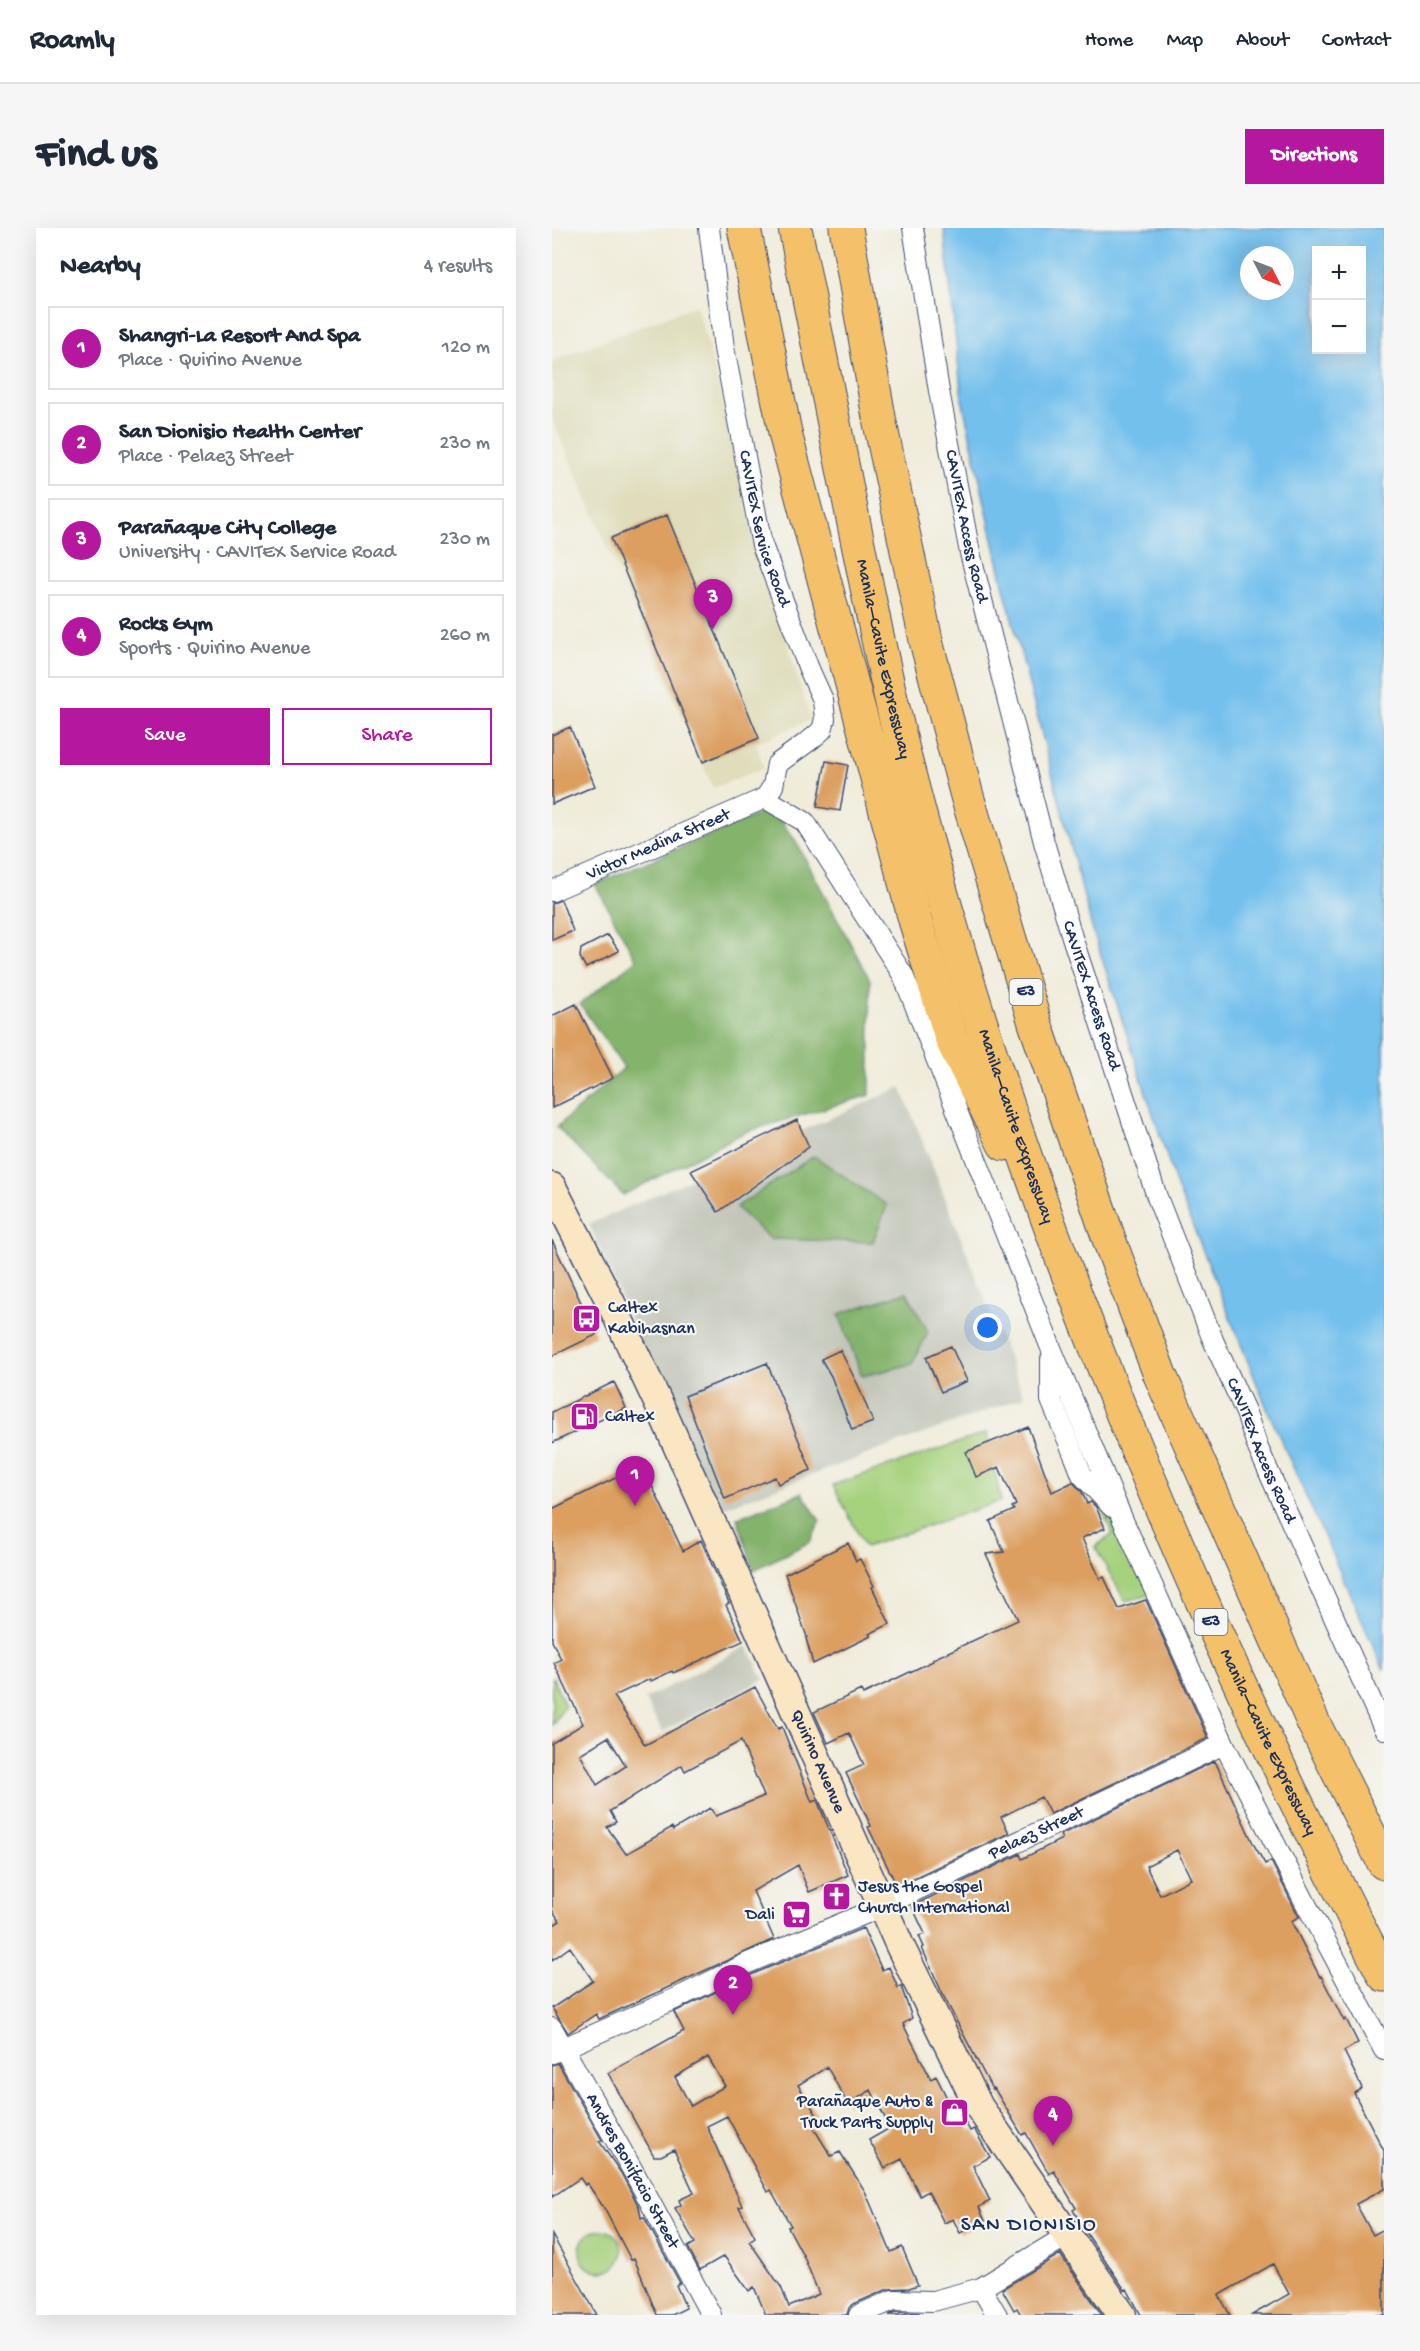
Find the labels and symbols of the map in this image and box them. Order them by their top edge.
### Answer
north arrow [1240,246,1294,300]
street label: CAVITEX Service Road [733,448,795,611]
street label: CAVITEX Access Road [940,448,993,606]
street label: Manila–Cavite Expressway [851,557,915,761]
pin: 3 [694,580,732,629]
street label: Victor Medina Street [582,803,735,886]
street label: CAVITEX Access Road [1057,918,1126,1074]
road number: E3 [1010,979,1042,1005]
street label: Manila–Cavite Expressway [973,1027,1059,1226]
place label: Caltex Kabihasnan [608,1298,695,1340]
bus stop icon: Caltex Kabihasnan [571,1302,603,1334]
your location [973,1313,1002,1342]
street label: CAVITEX Access Road [1221,1375,1301,1528]
fuel station icon: Caltex [568,1401,600,1433]
place label: Caltex [605,1407,655,1428]
pin: 1 [616,1456,655,1506]
road number: E3 [1194,1609,1228,1635]
street label: Manila–Cavite Expressway [1215,1646,1321,1839]
street label: Quirino Avenue [786,1706,850,1817]
street label: Pelaez Street [985,1801,1089,1865]
place label: Jesus the Gospel Church International [858,1877,1010,1919]
church icon: Jesus the Gospel Church International [821,1881,853,1913]
supermarket icon: Dali [780,1899,812,1931]
place label: Dali [744,1905,775,1926]
pin: 2 [714,1966,753,2015]
street label: Andres Bonifacio Street [581,2090,685,2254]
place label: Parañaque Auto & Truck Parts Supply [796,2092,934,2134]
shop icon: Parañaque Auto & Truck Parts Supply [938,2096,970,2128]
pin: 4 [1034,2096,1072,2146]
district label: SAN DIONISIO [961,2214,1097,2239]

